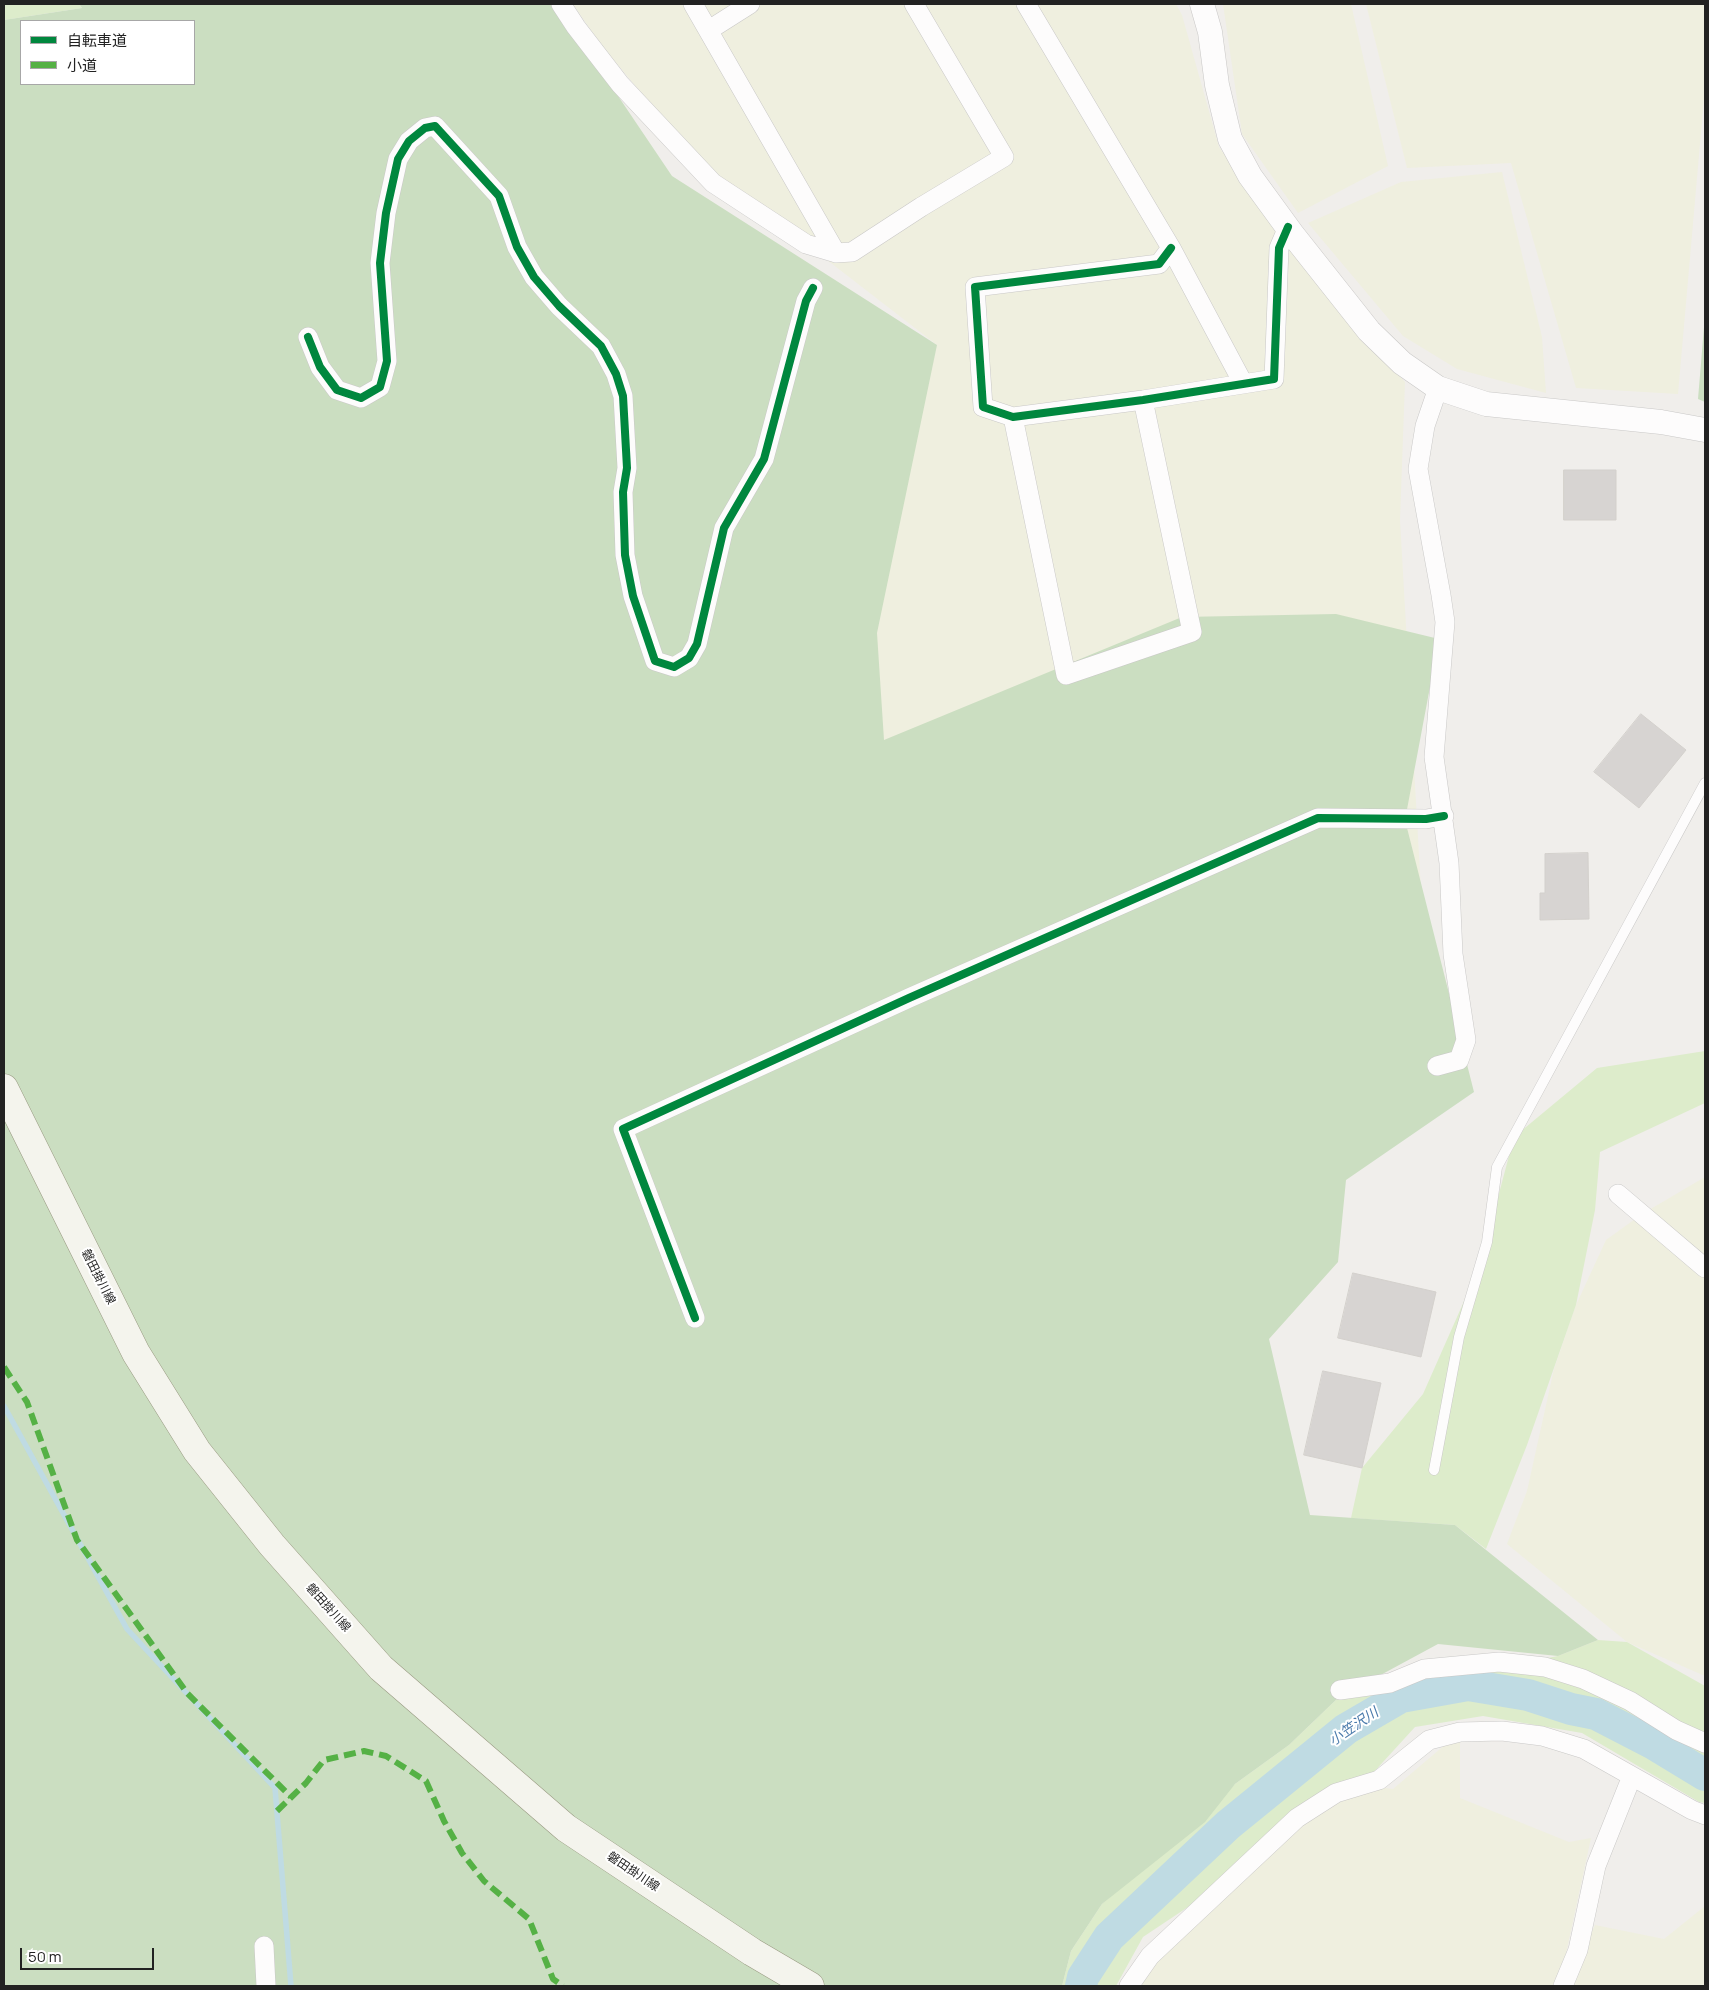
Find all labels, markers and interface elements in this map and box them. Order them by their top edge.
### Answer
legend [20,20,195,85]
text: 自転車道 [67,30,127,51]
text: 小道 [67,55,97,76]
street label: 磐田掛川線 [78,1247,118,1307]
street label: 磐田掛川線 [303,1581,353,1635]
water label: 小笠沢川 [1326,1704,1382,1750]
street label: 磐田掛川線 [604,1849,662,1895]
scale bar [22,1938,156,1970]
text: 50 m [28,1946,62,1967]

